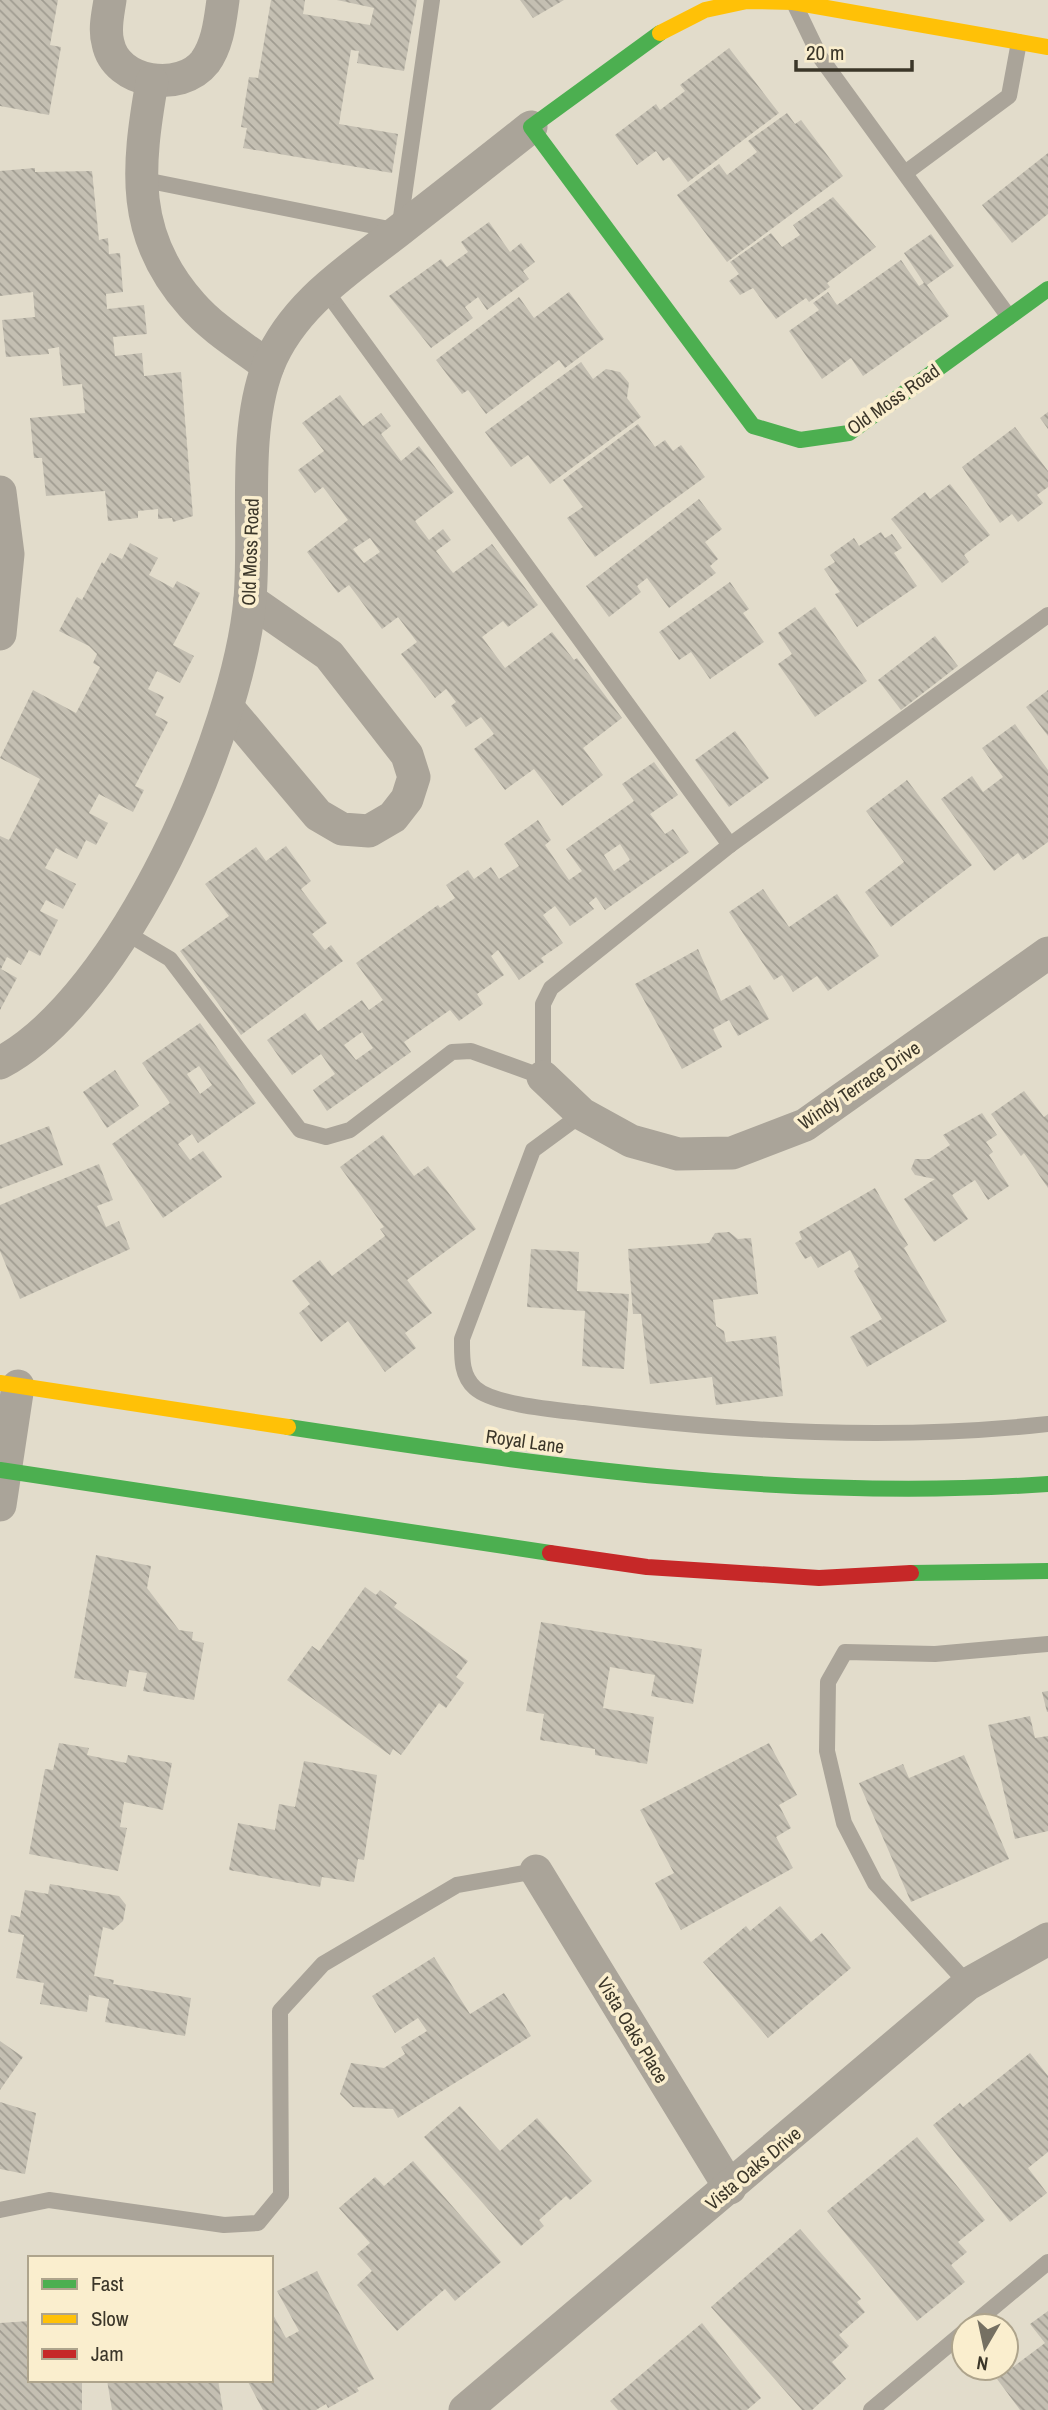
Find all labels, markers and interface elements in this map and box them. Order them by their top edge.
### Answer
scale bar [796,28,912,72]
text: 20 m [806,38,844,67]
street label: Old Moss Road [842,358,944,440]
street label: Old Moss Road [235,498,265,606]
street label: Windy Terrace Drive [793,1035,925,1135]
street label: Royal Lane [484,1423,566,1459]
street label: Vista Oaks Place [591,1972,675,2088]
street label: Vista Oaks Drive [700,2120,806,2216]
legend [28,2256,273,2382]
text: Fast [91,2269,124,2298]
text: Slow [91,2304,129,2333]
north arrow [950,2312,1020,2382]
text: Jam [91,2339,124,2368]
text: N [975,2350,990,2378]

